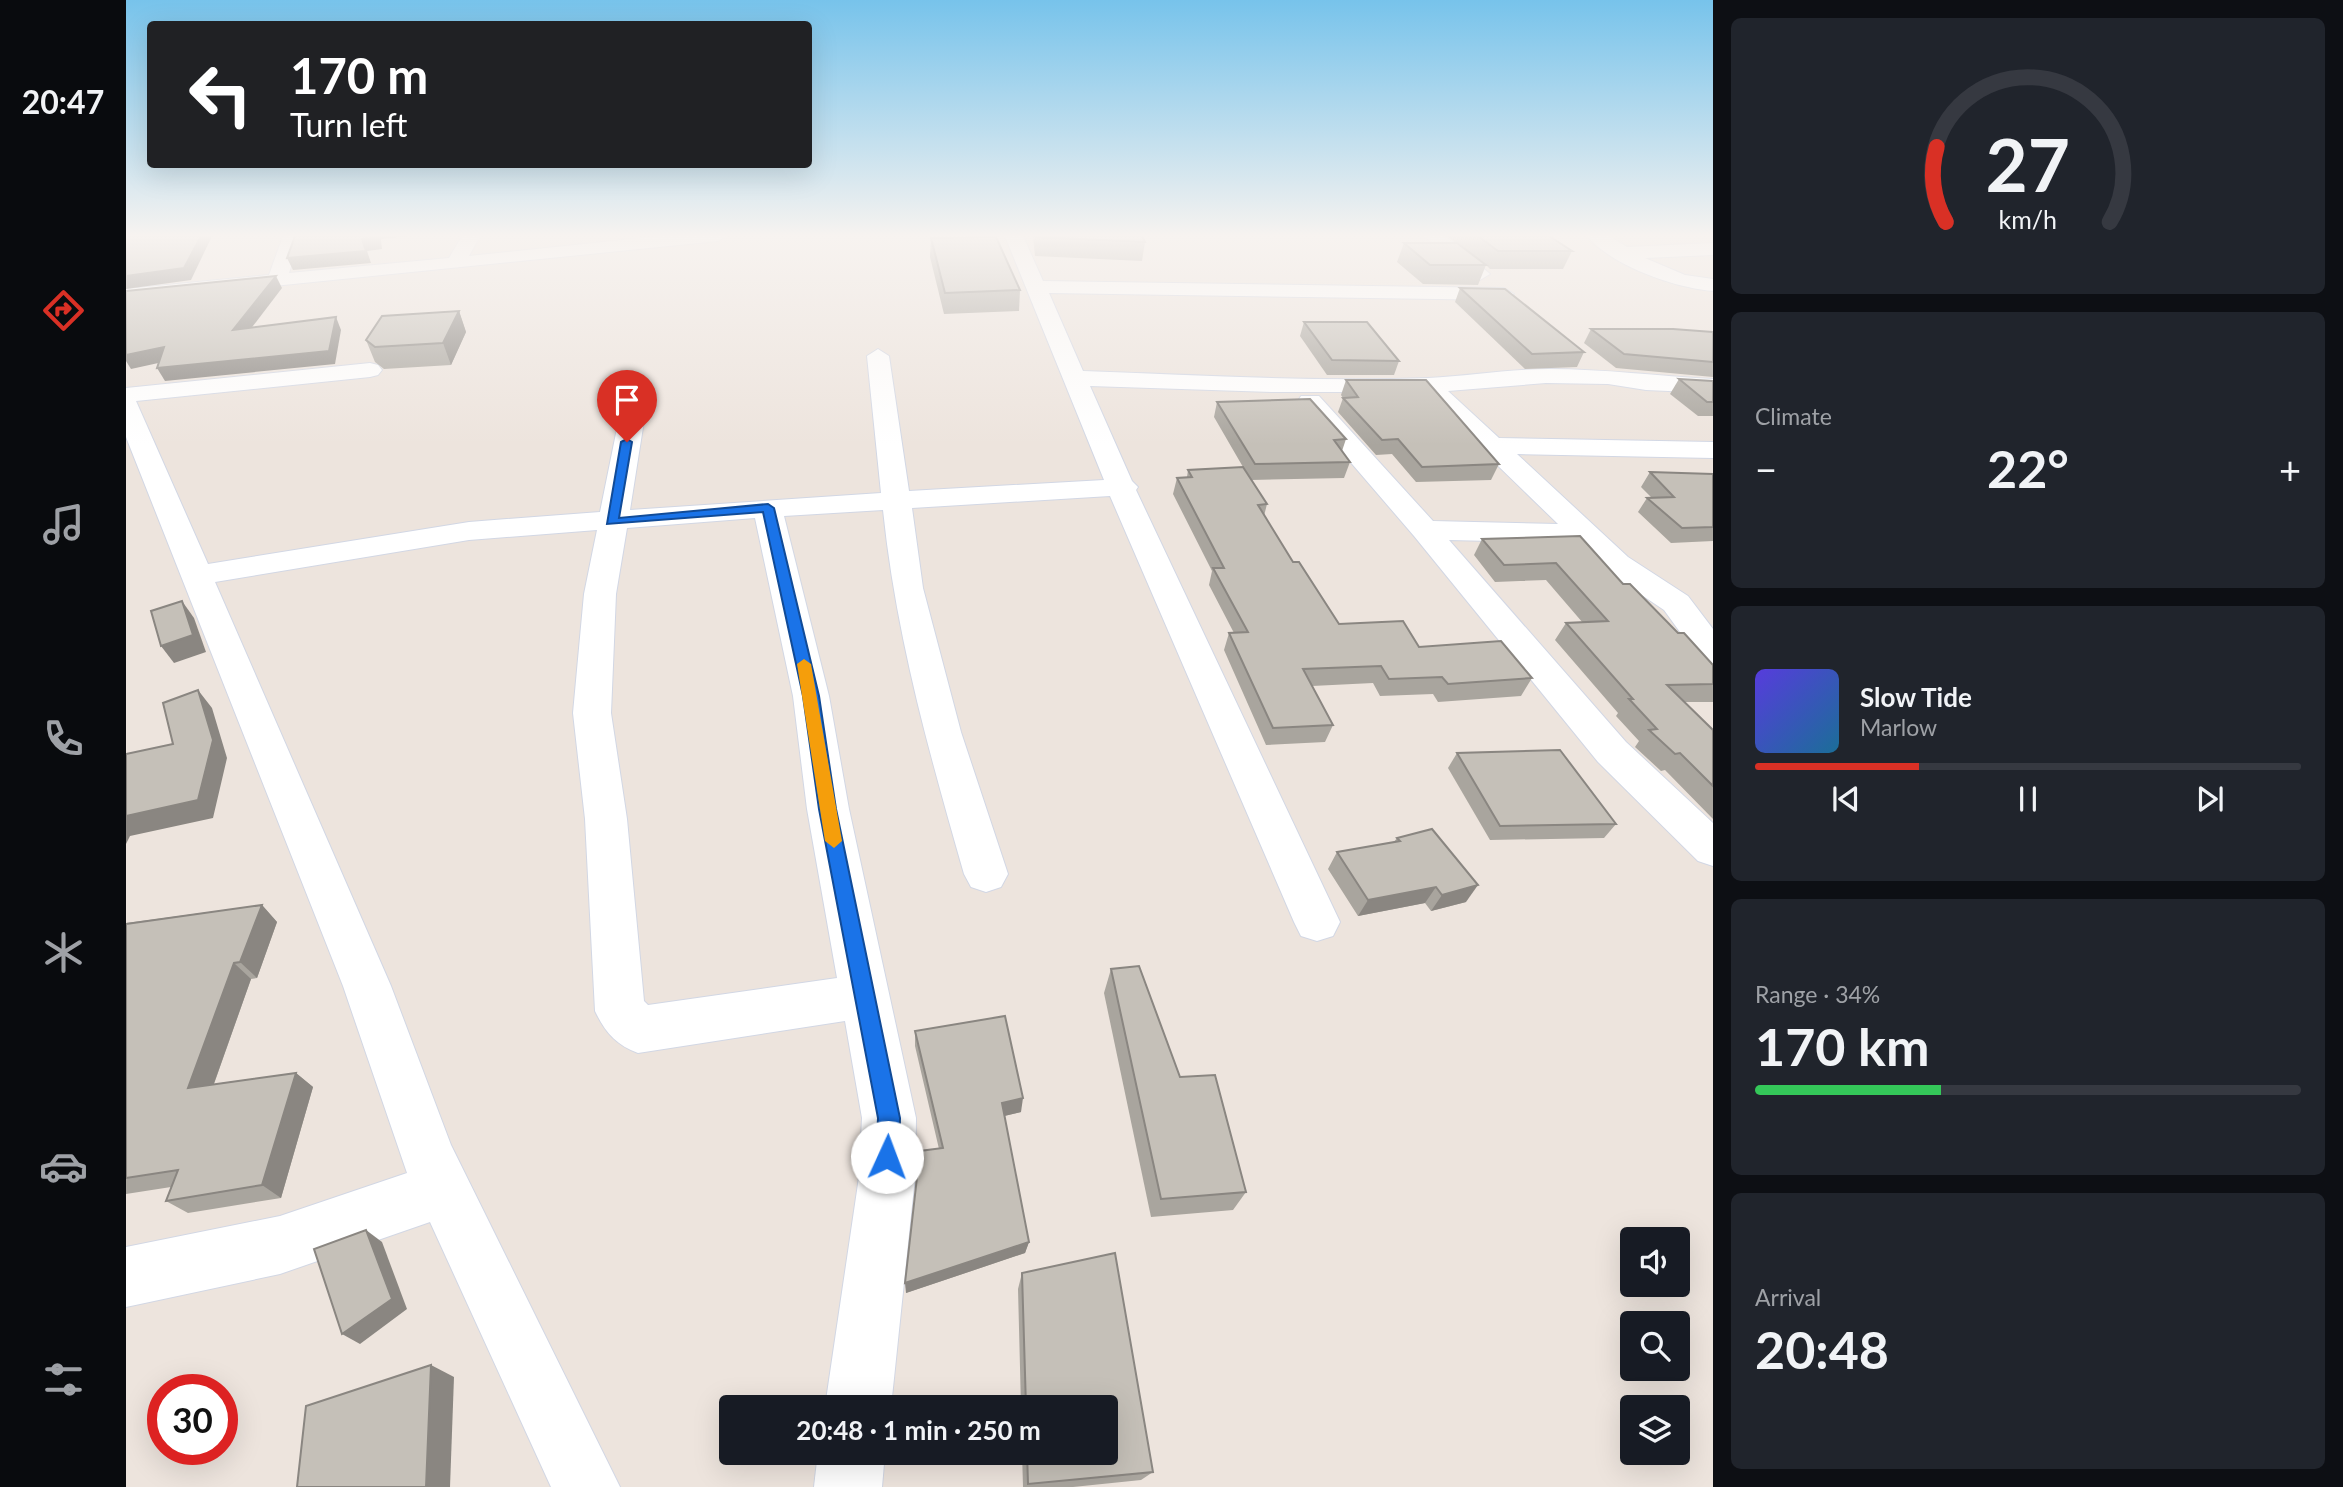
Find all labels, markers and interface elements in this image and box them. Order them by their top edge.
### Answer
text: 170 m [290,46,428,104]
icon: left [175,49,266,140]
text: 20:47 [22,82,104,121]
text: Turn left [290,105,407,144]
text: 27 [1986,120,2070,208]
text: km/h [1999,204,2057,234]
icon: directions [39,286,88,335]
pin [597,370,657,442]
icon: arrive [608,381,646,419]
text: Climate [1755,402,1832,430]
text: 22° [1987,437,2069,499]
text: − [1755,446,1777,492]
text: + [2279,446,2301,492]
icon: music [39,500,88,549]
text: Slow Tide [1860,681,1972,713]
text: Marlow [1860,713,1937,741]
icon: phone [39,714,88,763]
icon: previous [1827,780,1865,818]
icon: pause [2009,780,2047,818]
icon: next [2191,780,2229,818]
icon: climate [39,928,88,977]
text: Range · 34% [1755,980,1880,1008]
text: 170 km [1755,1015,1929,1077]
position arrow [850,1120,924,1194]
icon: car [39,1142,88,1191]
map controls [1620,1227,1690,1465]
button: sound [1620,1227,1690,1297]
text: Arrival [1755,1283,1821,1311]
button: search [1620,1311,1690,1381]
text: 20:48 [1755,1318,1889,1380]
icon: filters [39,1355,88,1404]
speed limit sign: 30 [147,1374,238,1465]
button: layers [1620,1395,1690,1465]
text: 20:48 · 1 min · 250 m [796,1414,1041,1446]

